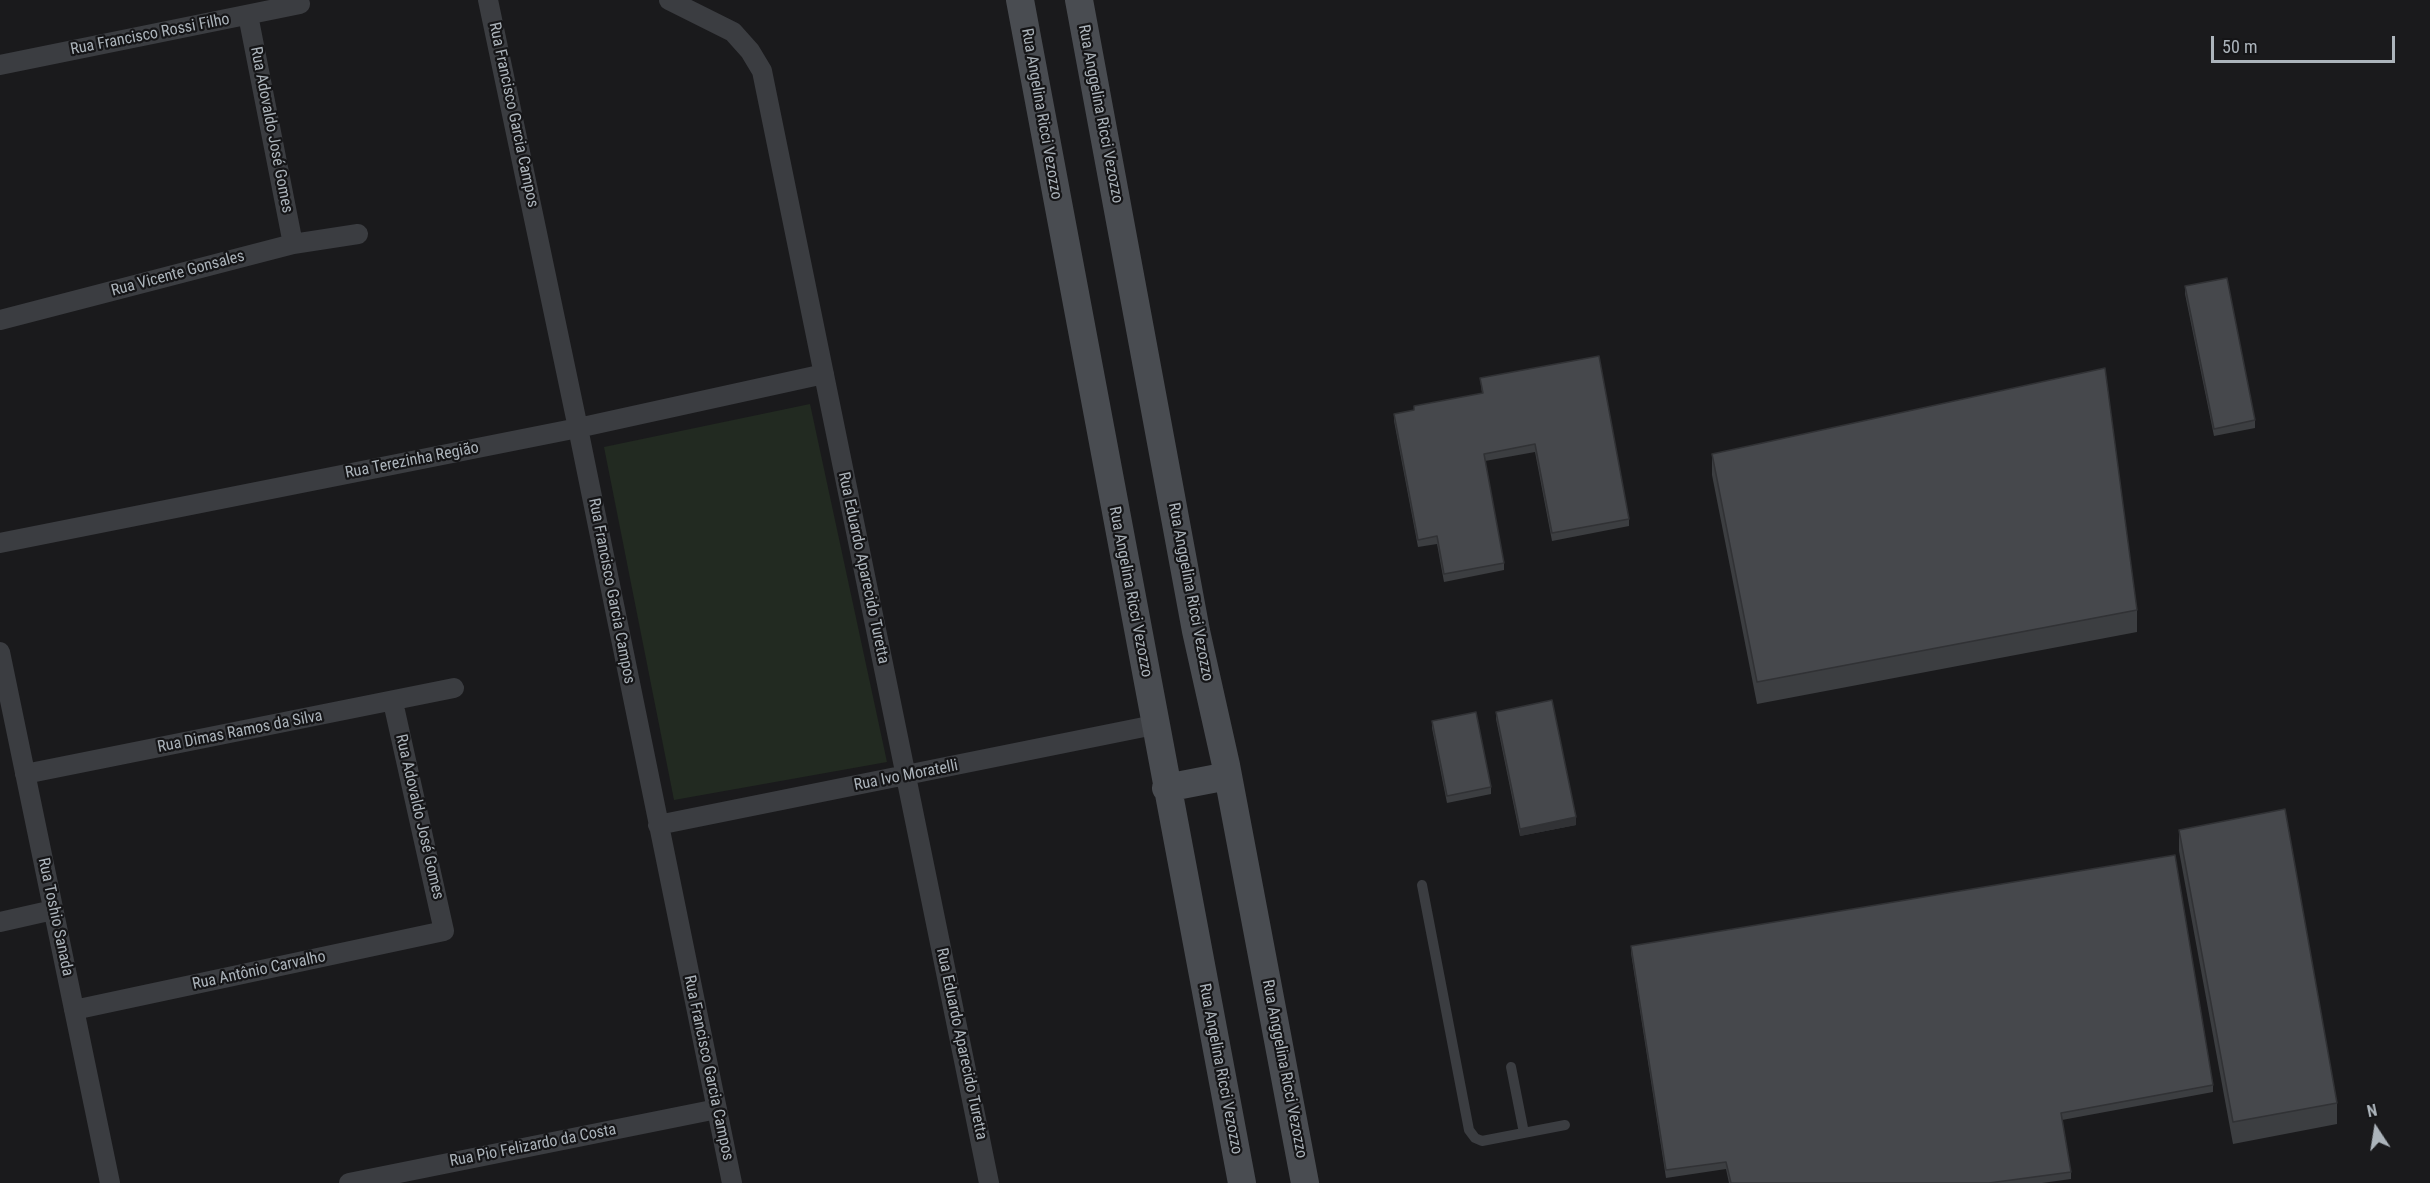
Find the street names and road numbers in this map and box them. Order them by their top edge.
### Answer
street label: Rua Francisco Rossi Filho [69,10,231,60]
street label: Rua Francisco Garcia Campos [484,21,542,209]
street label: Rua Anggelina Ricci Vezozzo [1073,23,1127,205]
street label: Rua Angelina Ricci Vezozzo [1016,27,1066,201]
street label: Rua Adovaldo José Gomes [245,45,297,215]
street label: Rua Vicente Gonsales [109,247,247,301]
street label: Rua Terezinha Região [344,439,480,483]
street label: Rua Eduardo Aparecido Turetta [833,470,893,666]
street label: Rua Francisco Garcia Campos [584,497,638,685]
street label: Rua Anggelina Ricci Vezozzo [1163,501,1217,683]
street label: Rua Angelina Ricci Vezozzo [1104,505,1156,679]
street label: Rua Dimas Ramos da Silva [156,707,324,757]
street label: Rua Adovaldo José Gomes [391,733,447,901]
street label: Rua Ivo Moratelli [852,757,960,795]
street label: Rua Toshio Sanada [33,856,77,978]
street label: Rua Eduardo Aparecido Turetta [931,946,991,1142]
street label: Rua Antônio Carvalho [191,947,327,995]
street label: Rua Francisco Garcia Campos [679,974,737,1162]
street label: Rua Anggelina Ricci Vezozzo [1257,978,1311,1160]
street label: Rua Angelina Ricci Vezozzo [1194,982,1246,1156]
street label: Rua Pio Felizardo da Costa [448,1120,618,1172]

